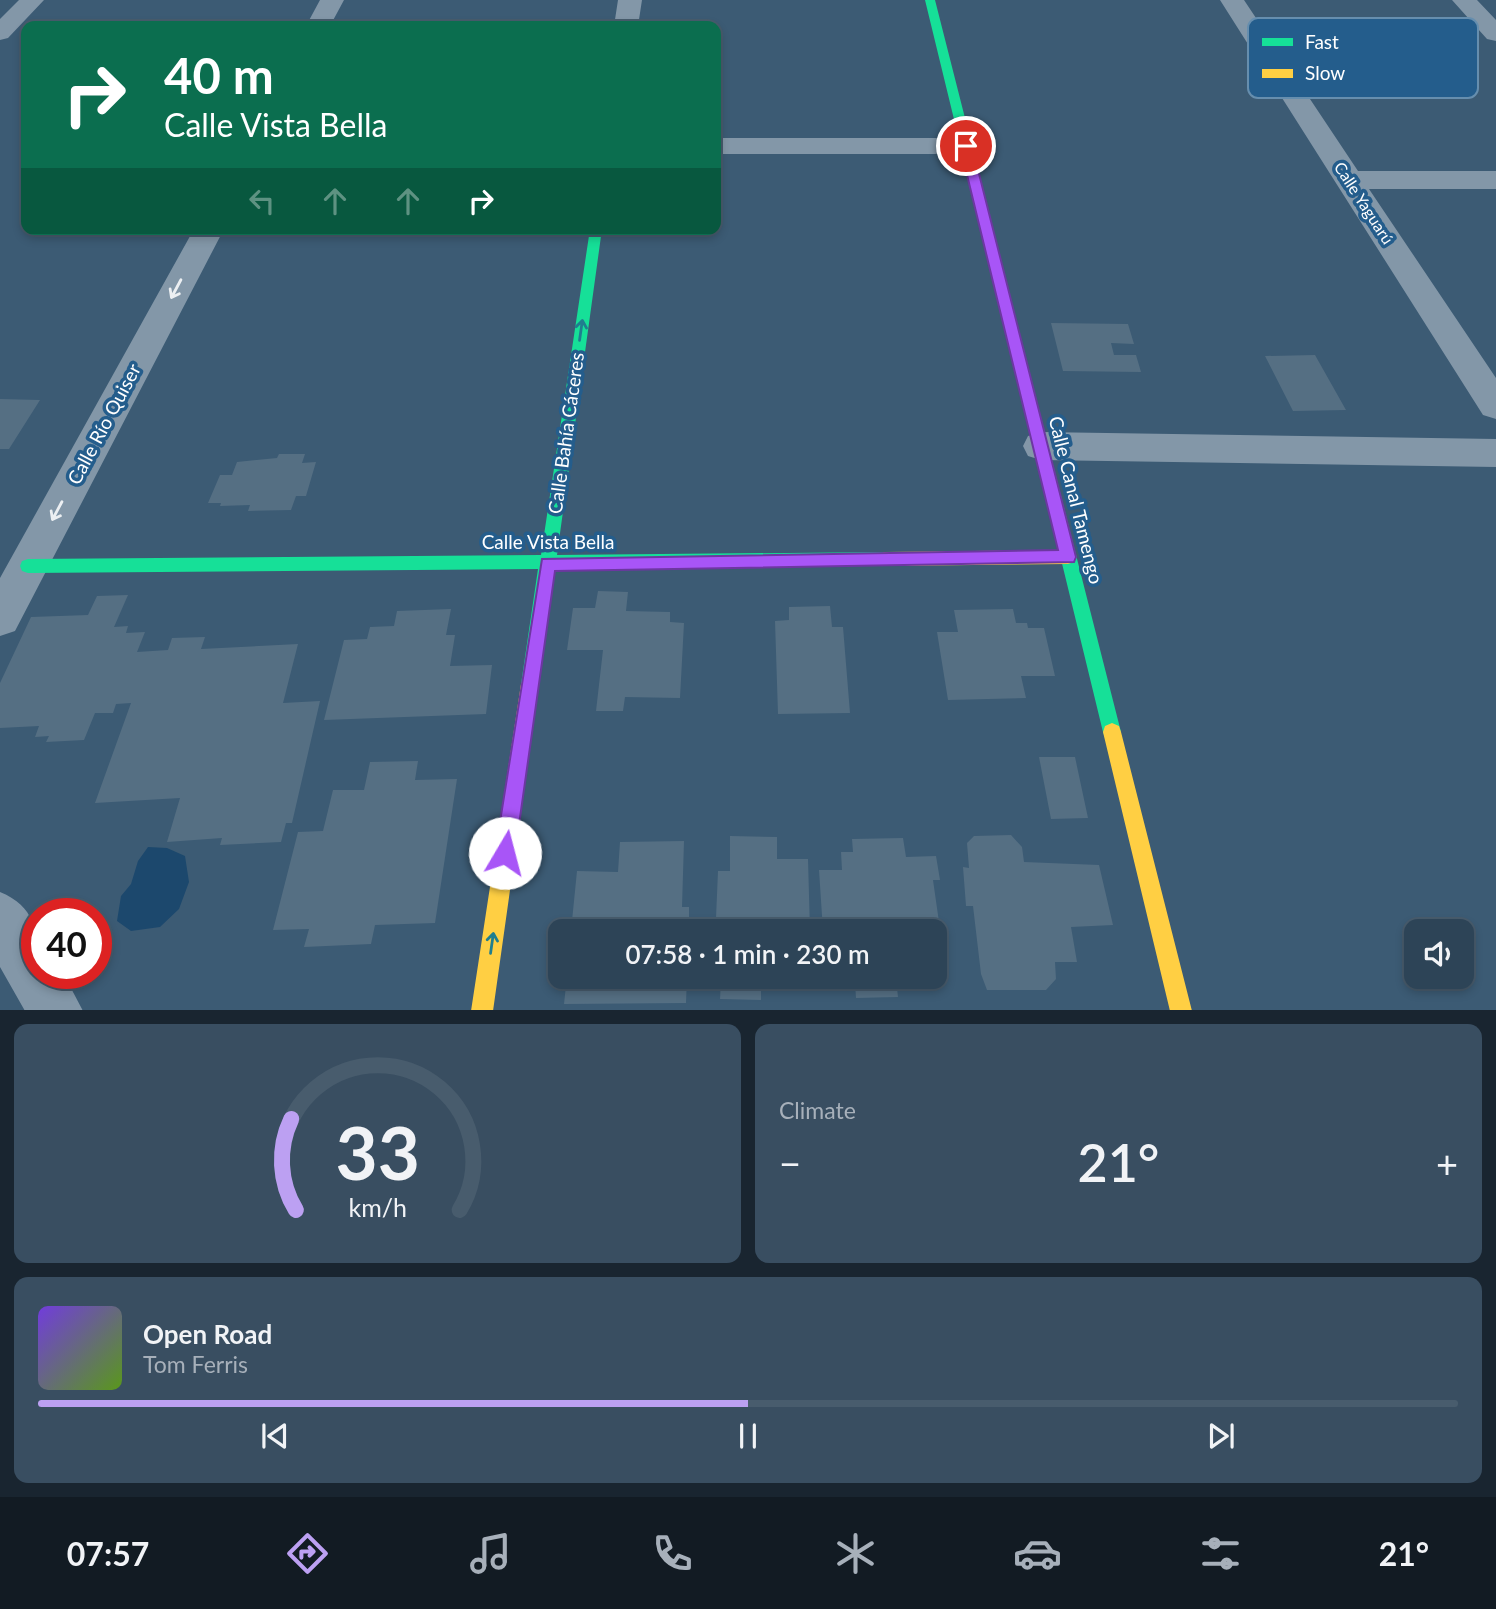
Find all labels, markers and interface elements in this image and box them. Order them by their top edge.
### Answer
legend [1248,18,1478,98]
text: Fast [1305,30,1339,53]
text: 40 m [164,46,274,104]
icon: right [49,49,140,140]
text: Slow [1305,61,1345,84]
text: Calle Vista Bella [164,105,387,144]
pin [936,116,996,176]
icon: arrive [947,127,985,165]
street label: Calle Yaguarú [1331,158,1398,247]
icon: left [243,182,281,220]
icon: ahead [316,182,354,220]
icon: ahead [389,182,427,220]
icon: right [462,182,500,220]
one-way arrow [169,279,183,299]
one-way arrow [575,319,588,342]
street label: Calle Bahía Cáceres [543,351,588,515]
street label: Calle Río Quiser [62,359,145,488]
street label: Calle Canal Tamengo [1044,414,1108,586]
one-way arrow [50,501,64,521]
street label: Calle Vista Bella [482,530,614,553]
position arrow [468,816,542,890]
speed limit sign: 40 [21,898,112,989]
map controls [1404,919,1474,989]
button: sound [1404,919,1474,989]
one-way arrow [485,932,498,955]
text: 07:58 · 1 min · 230 m [625,938,870,970]
text: Climate [779,1096,856,1124]
text: 33 [335,1108,420,1196]
text: 21° [1078,1131,1159,1193]
text: − [779,1140,801,1186]
text: + [1436,1140,1458,1186]
text: km/h [348,1191,407,1221]
text: Open Road [143,1318,272,1350]
text: Tom Ferris [143,1350,248,1378]
icon: previous [256,1417,294,1455]
icon: pause [729,1417,767,1455]
icon: next [1202,1417,1240,1455]
icon: directions [283,1529,332,1578]
icon: music [466,1529,515,1578]
icon: phone [648,1529,697,1578]
icon: climate [831,1529,880,1578]
icon: car [1013,1529,1062,1578]
icon: filters [1196,1529,1245,1578]
text: 07:57 [67,1534,149,1573]
text: 21° [1379,1534,1429,1573]

